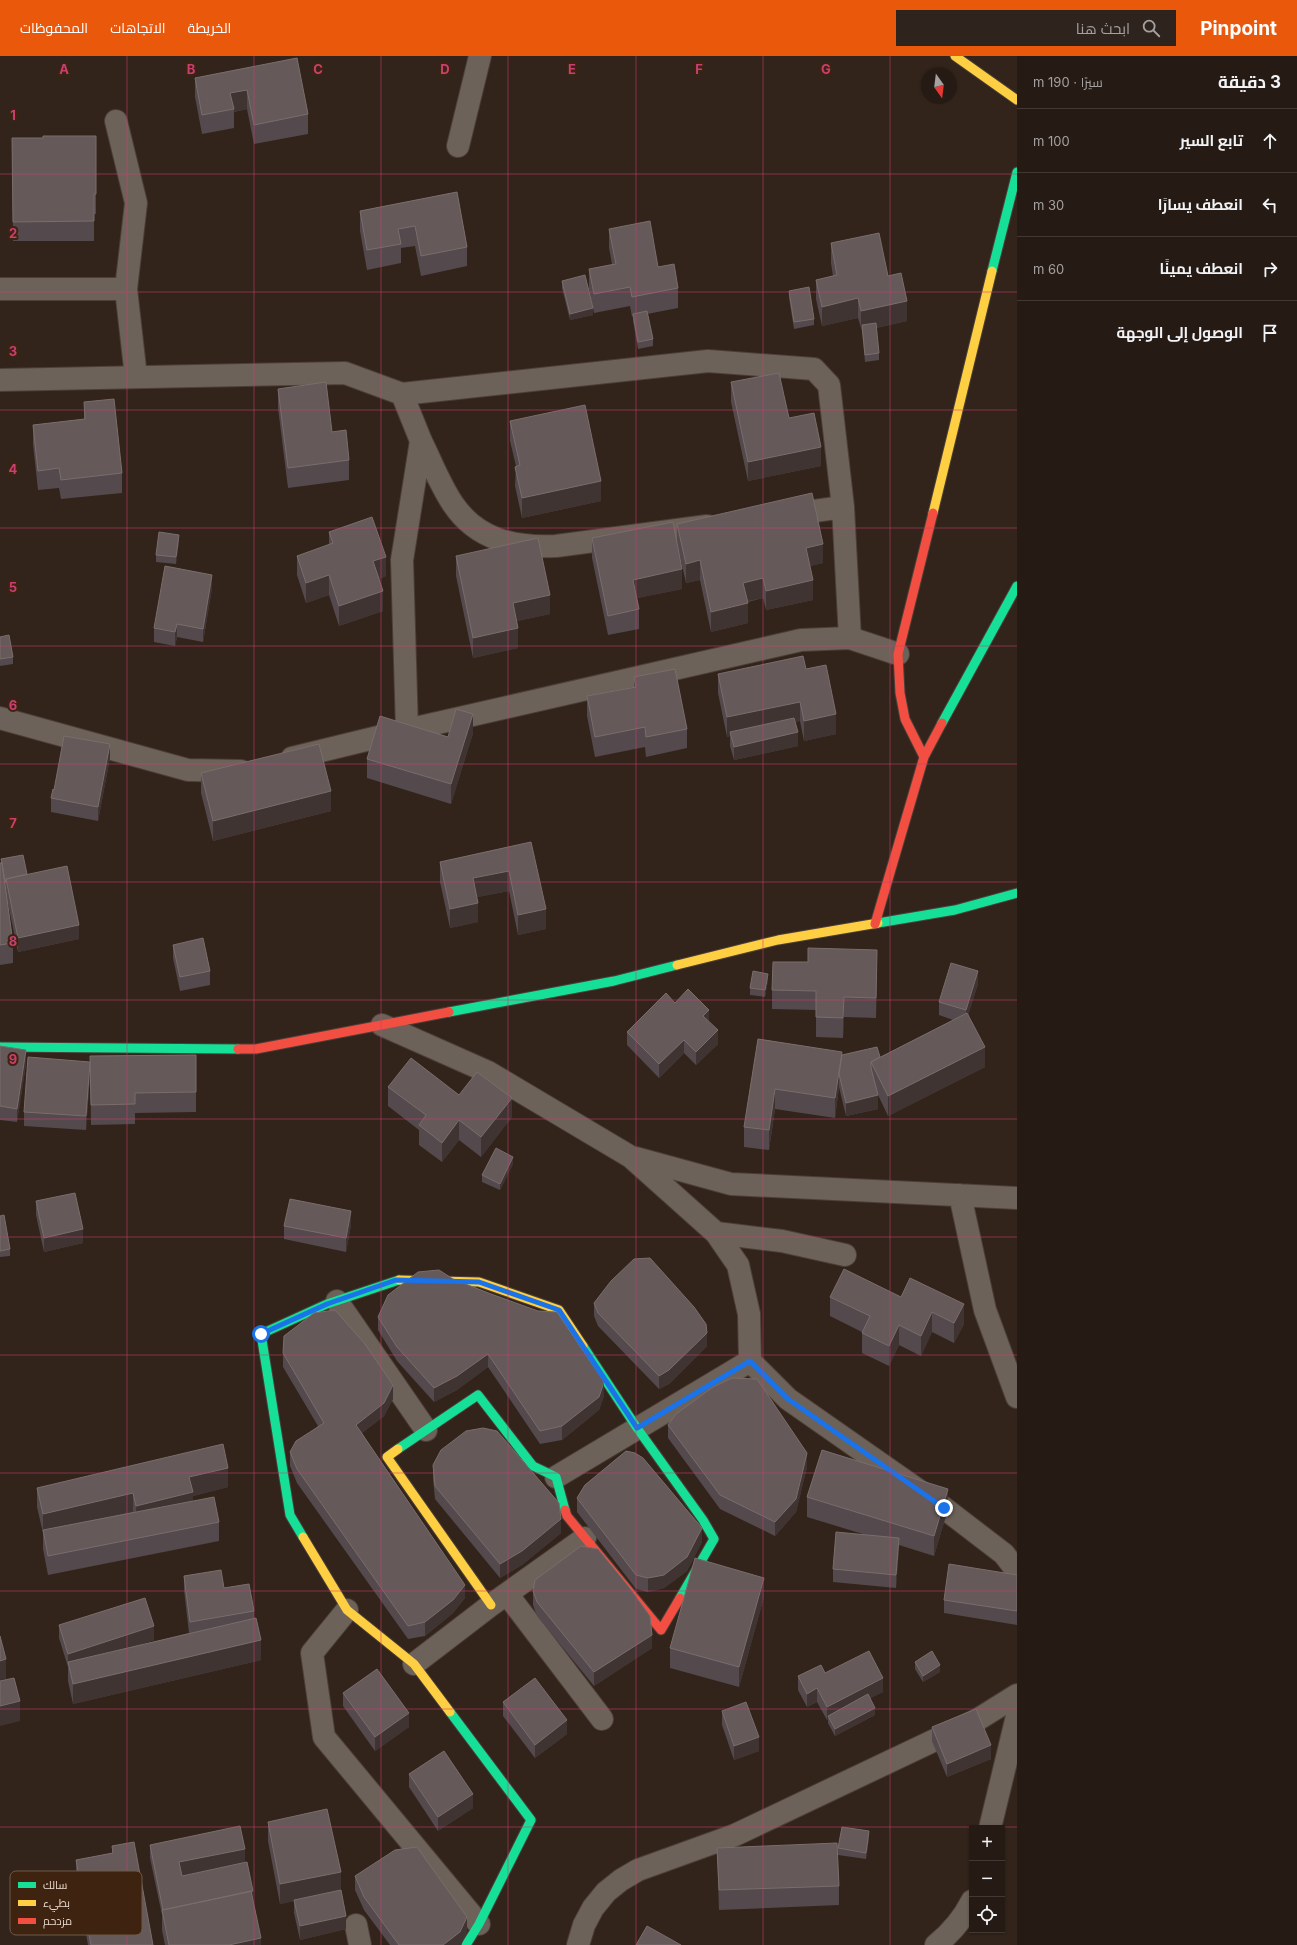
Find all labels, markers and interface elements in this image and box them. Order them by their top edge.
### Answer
search box [896,10,1176,46]
icon: search [1140,17,1162,39]
text: Pinpoint [1200,17,1277,40]
text: المحفوظات [20,19,88,36]
text: الاتجاهات [110,19,166,36]
text: الخريطة [188,19,231,36]
text: ابحث هنا [1076,19,1130,38]
text: A [59,61,69,77]
text: B [187,61,196,77]
text: C [313,61,323,77]
text: D [440,61,450,77]
text: E [568,61,576,77]
text: F [695,61,703,77]
text: G [821,61,831,77]
north arrow [921,68,957,104]
text: 3 دقيقة [1218,72,1281,92]
text: سيرًا · 190 m [1033,74,1103,90]
text: 1 [10,107,16,123]
icon: ahead [1259,130,1281,152]
text: تابع السير [1180,131,1243,150]
text: 100 m [1033,133,1070,149]
icon: left [1259,194,1281,216]
text: انعطف يسارًا [1158,195,1243,214]
text: 30 m [1033,197,1064,213]
text: 2 [9,225,17,241]
icon: right [1259,258,1281,280]
text: انعطف يمينًا [1159,259,1243,278]
text: 60 m [1033,261,1064,277]
icon: arrive [1259,322,1281,344]
text: الوصول إلى الوجهة [1116,323,1243,342]
text: 3 [9,343,17,359]
text: 4 [9,461,18,477]
text: 5 [9,579,17,595]
text: 6 [9,697,17,713]
text: 7 [9,815,17,831]
text: 8 [9,933,17,949]
text: 9 [9,1051,17,1067]
route start [252,1325,270,1343]
route end [935,1499,953,1517]
map controls [969,1825,1005,1933]
button: + [969,1825,1005,1861]
button: − [969,1861,1005,1897]
legend [10,1871,142,1935]
text: سالك [43,1878,67,1892]
text: بطيء [43,1896,70,1912]
button: locate [969,1897,1005,1933]
text: مزدحم [43,1914,72,1929]

